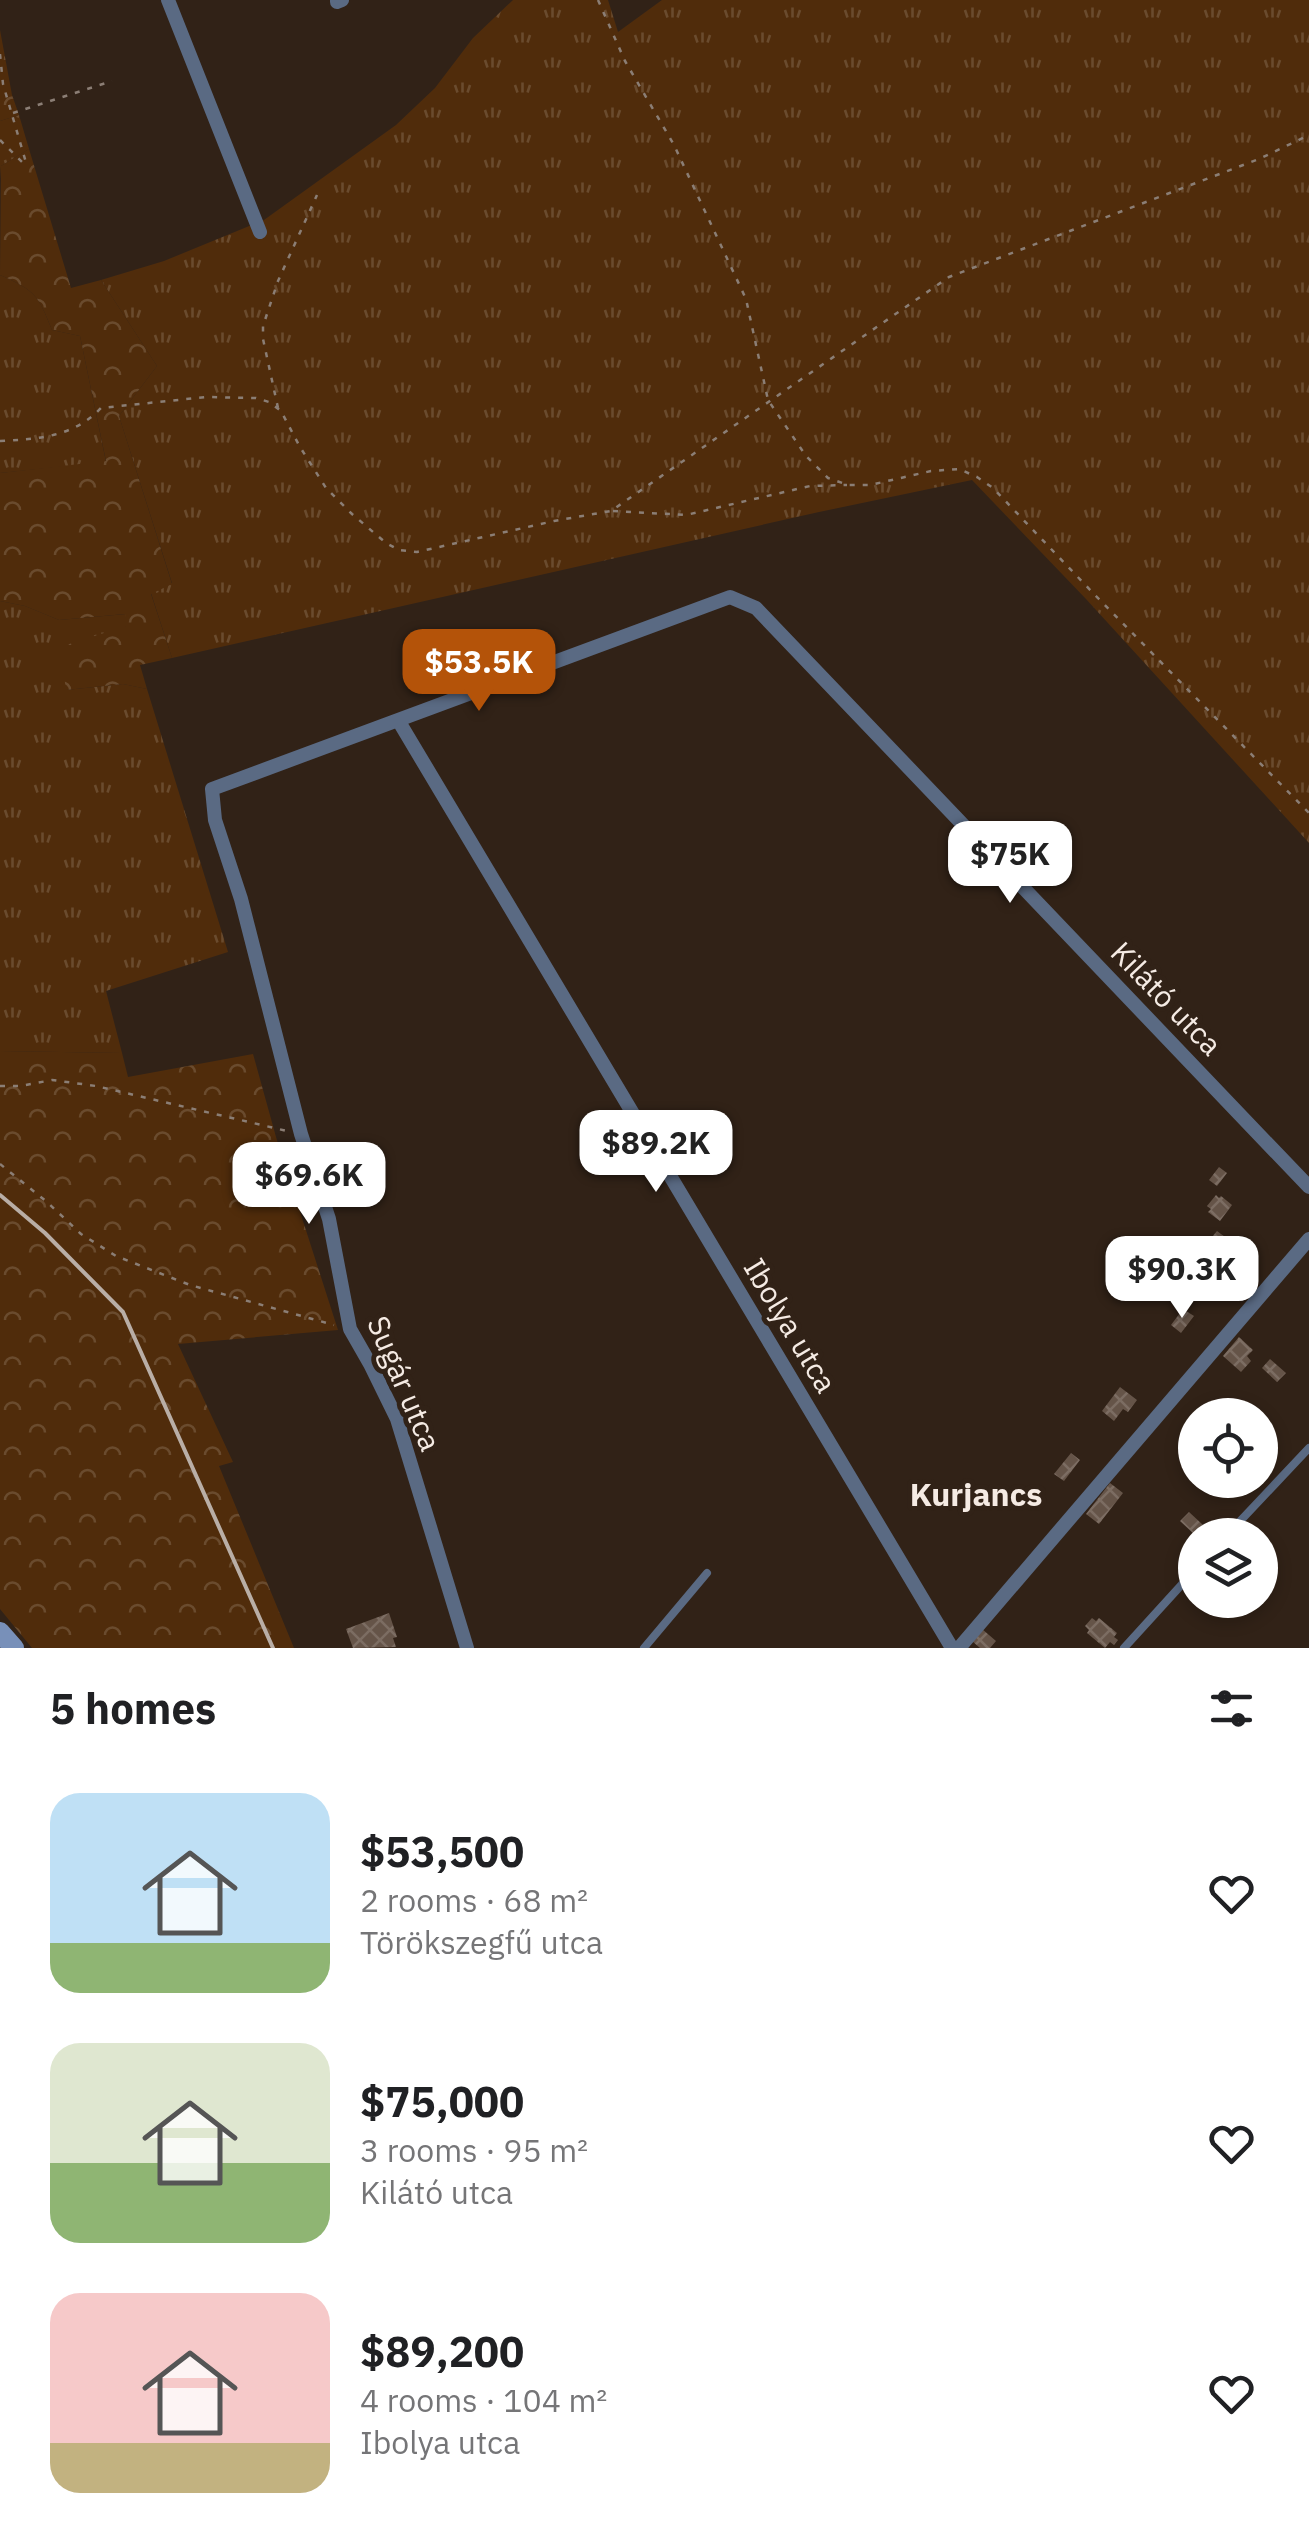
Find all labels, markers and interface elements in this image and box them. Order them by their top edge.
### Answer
pin: $53.5K [398,629,560,714]
text: $53.5K [424,640,534,682]
pin: $75K [951,821,1069,906]
text: $75K [970,832,1050,874]
street label: Kilátó utca [1103,933,1231,1063]
pin: $89.2K [575,1110,737,1195]
text: $89.2K [601,1121,711,1163]
pin: $69.6K [228,1142,390,1227]
text: $69.6K [254,1153,364,1195]
pin: $90.3K [1101,1236,1263,1321]
text: $90.3K [1127,1247,1237,1289]
street label: Ibolya utca [736,1251,846,1399]
street label: Sugár utca [359,1310,451,1456]
map controls [1178,1398,1278,1618]
button: locate [1178,1398,1278,1498]
district label: Kurjancs [910,1473,1042,1515]
button: layers [1178,1518,1278,1618]
text: 5 homes [50,1681,216,1736]
icon: filters [1204,1681,1259,1736]
text: $53,500 [360,1824,524,1879]
icon: home [130,1833,250,1953]
icon: heart [1204,1866,1259,1921]
text: 2 rooms · 68 m² [360,1879,588,1921]
text: Törökszegfű utca [360,1921,603,1963]
text: $75,000 [360,2074,524,2129]
icon: home [130,2083,250,2203]
icon: heart [1204,2116,1259,2171]
text: 3 rooms · 95 m² [360,2129,588,2171]
text: Kilátó utca [360,2171,513,2213]
text: $89,200 [360,2324,524,2379]
icon: home [130,2333,250,2453]
icon: heart [1204,2366,1259,2421]
text: 4 rooms · 104 m² [360,2379,607,2421]
text: Ibolya utca [360,2421,520,2463]

